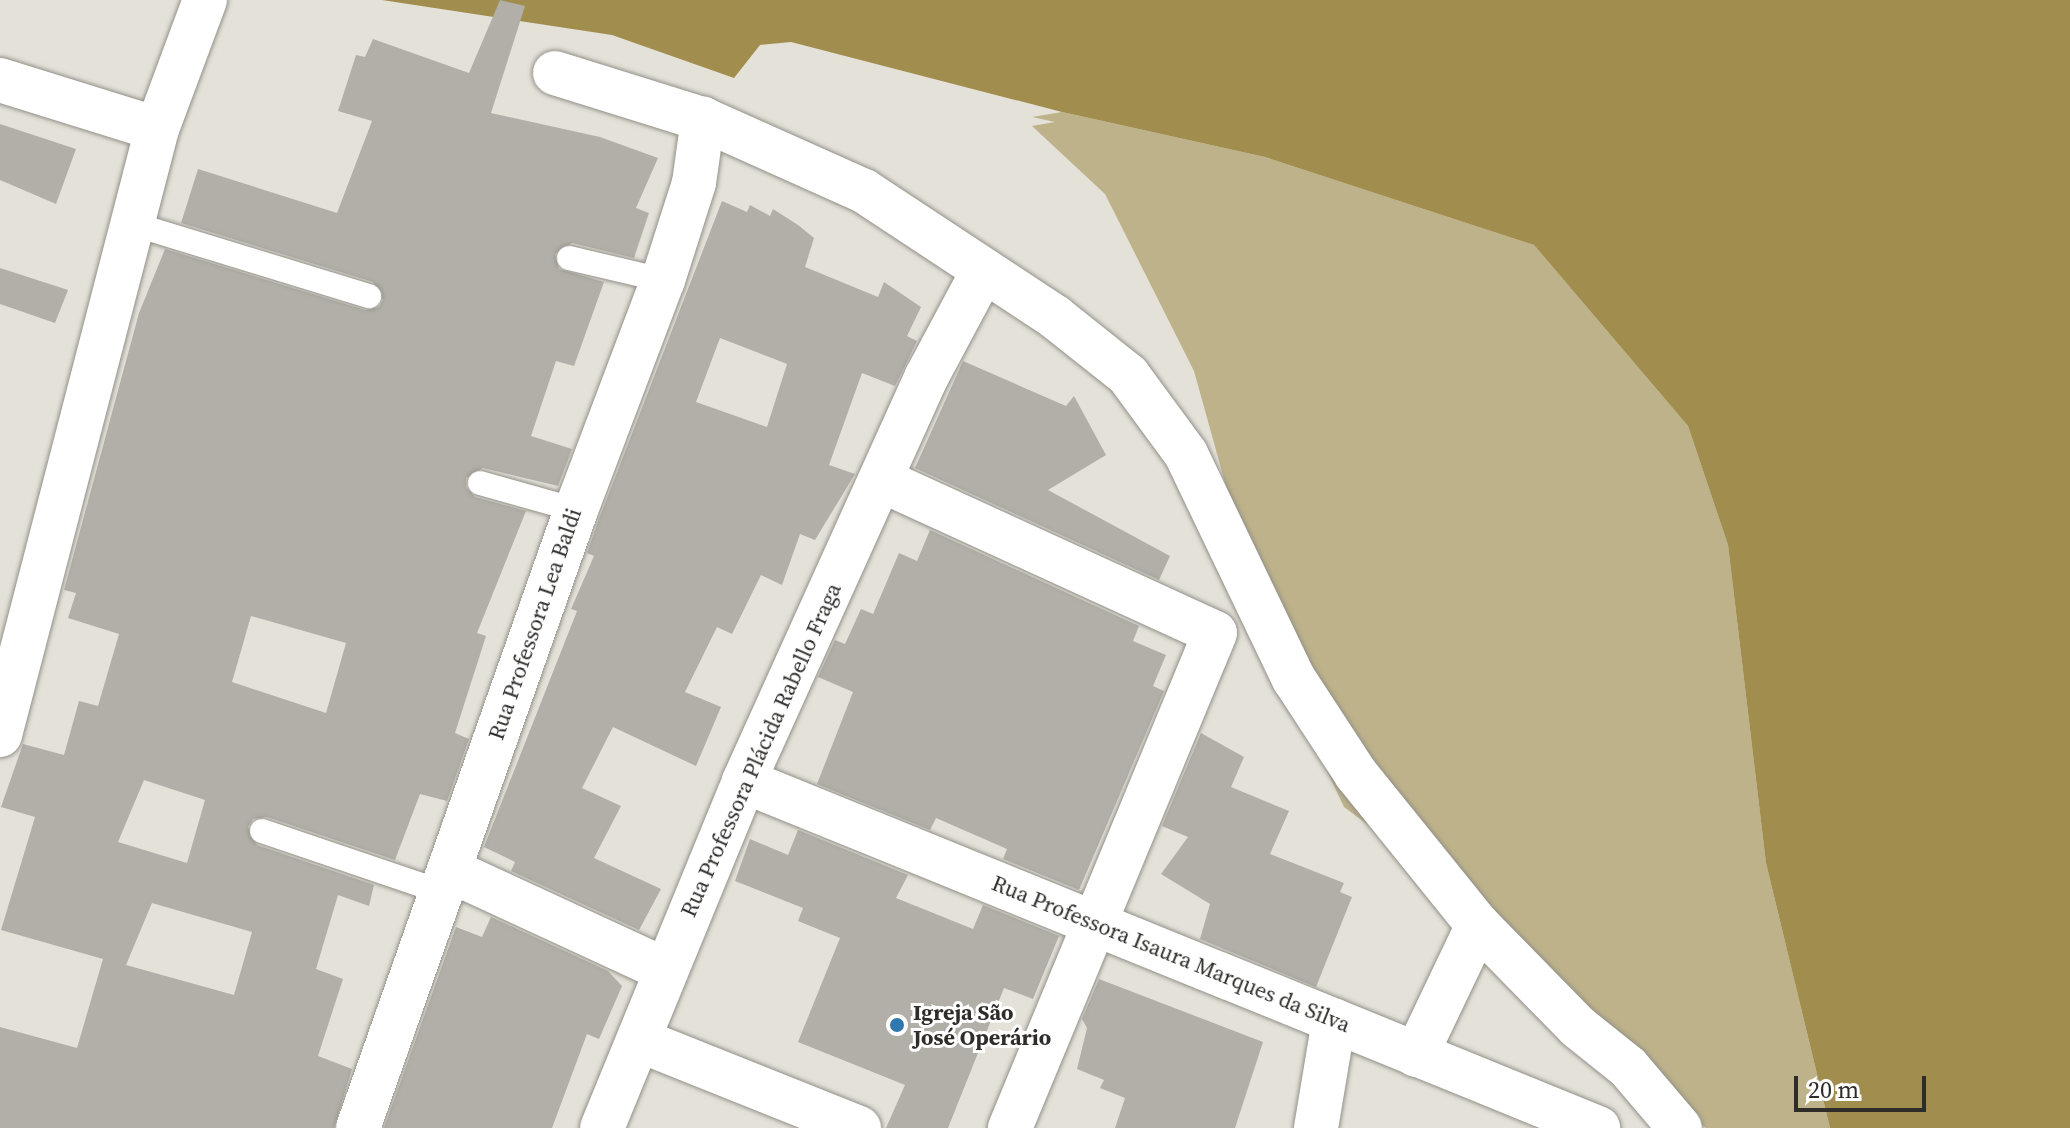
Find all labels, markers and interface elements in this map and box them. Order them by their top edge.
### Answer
street label: Rua Professora Lea Baldi [483,505,587,743]
street label: Rua Professora Plácida Rabello Fraga [675,579,847,921]
street label: Rua Professora Isaura Marques da Silva [988,870,1354,1038]
place label: Igreja São José Operário [913,999,1051,1050]
marker: Igreja São José Operário [888,1016,906,1034]
scale bar [1798,1060,1930,1110]
text: 20 m [1808,1073,1859,1106]

